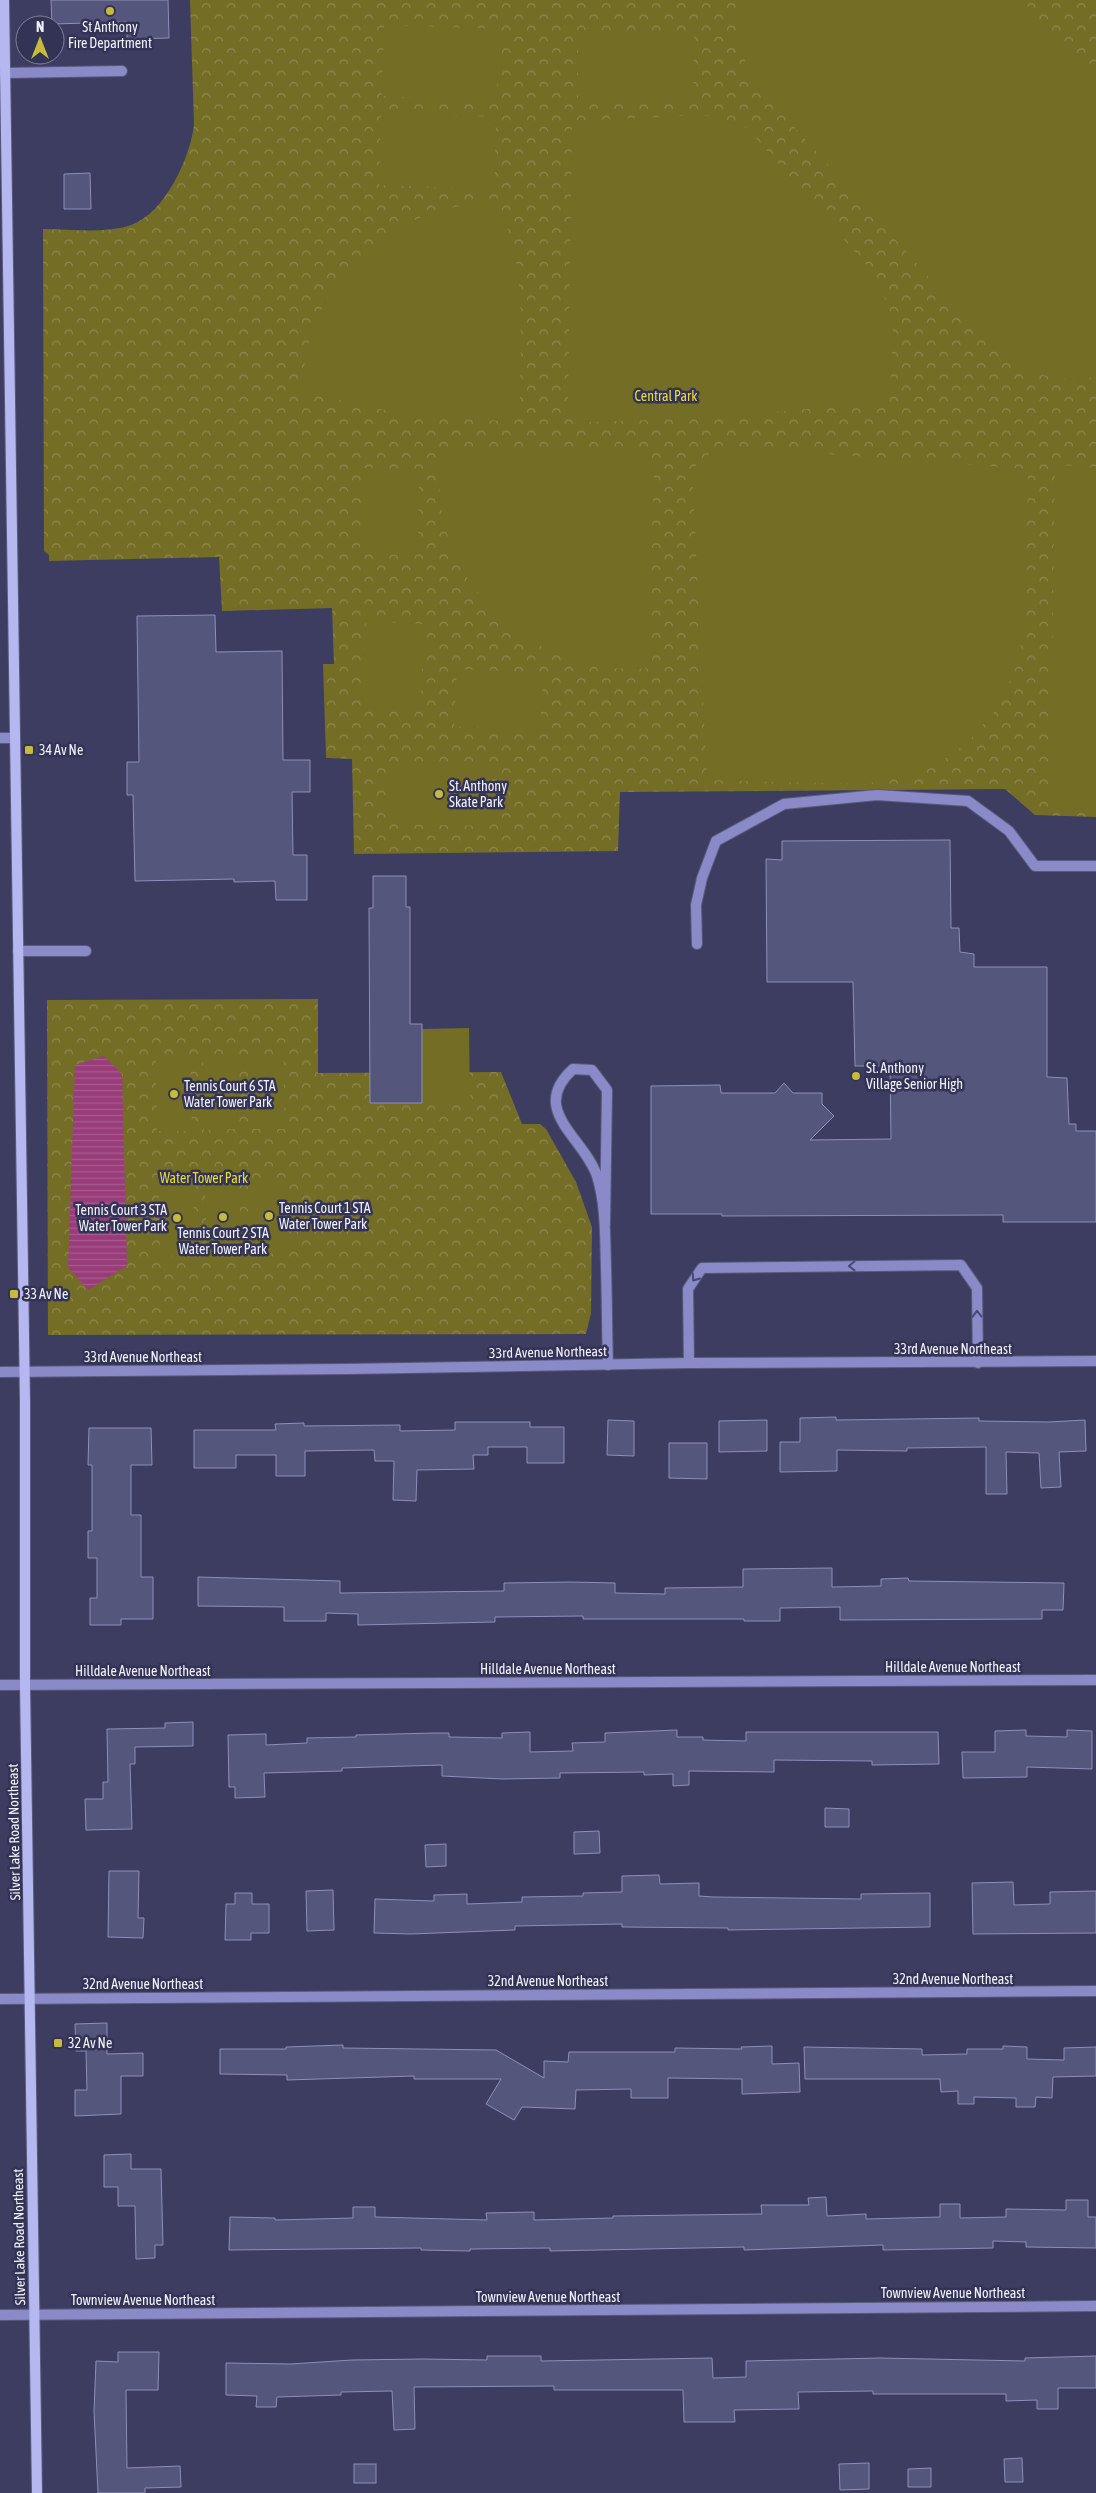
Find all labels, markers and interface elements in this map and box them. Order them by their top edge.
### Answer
marker: St Anthony Fire Department [104,5,116,17]
north arrow [15,15,65,65]
text: N [36,19,44,35]
place label: St Anthony Fire Department [68,19,152,51]
park label: Central Park [635,388,697,404]
place label: 34 Av Ne [39,742,83,758]
marker: 34 Av Ne [23,744,35,756]
place label: St. Anthony Skate Park [449,778,507,810]
marker: St. Anthony Skate Park [433,788,445,800]
place label: St. Anthony Village Senior High [866,1060,963,1092]
marker: St. Anthony Village Senior High [850,1070,862,1082]
place label: Tennis Court 6 STA Water Tower Park [184,1078,276,1110]
marker: Tennis Court 6 STA Water Tower Park [168,1088,180,1100]
park label: Water Tower Park [160,1170,248,1186]
place label: Tennis Court 1 STA Water Tower Park [279,1200,371,1232]
place label: Tennis Court 3 STA Water Tower Park [75,1202,167,1234]
marker: Tennis Court 1 STA Water Tower Park [263,1210,275,1222]
marker: Tennis Court 2 STA Water Tower Park [217,1211,229,1223]
marker: Tennis Court 3 STA Water Tower Park [171,1212,183,1224]
place label: Tennis Court 2 STA Water Tower Park [177,1225,269,1257]
one-way arrow [848,1261,856,1271]
one-way arrow [692,1272,701,1282]
place label: 33 Av Ne [24,1286,68,1302]
marker: 33 Av Ne [8,1288,20,1300]
one-way arrow [972,1310,983,1318]
street label: 33rd Avenue Northeast [894,1341,1012,1357]
street label: 33rd Avenue Northeast [489,1343,607,1361]
street label: 33rd Avenue Northeast [84,1349,202,1365]
street label: Hilldale Avenue Northeast [885,1659,1021,1675]
street label: Hilldale Avenue Northeast [480,1661,616,1677]
street label: Hilldale Avenue Northeast [75,1663,211,1679]
street label: Silver Lake Road Northeast [5,1763,23,1901]
street label: 32nd Avenue Northeast [893,1971,1013,1987]
street label: 32nd Avenue Northeast [488,1973,608,1989]
street label: 32nd Avenue Northeast [83,1976,203,1992]
place label: 32 Av Ne [68,2035,112,2051]
marker: 32 Av Ne [52,2037,64,2049]
street label: Silver Lake Road Northeast [10,2168,28,2306]
street label: Townview Avenue Northeast [881,2285,1025,2301]
street label: Townview Avenue Northeast [476,2289,620,2305]
street label: Townview Avenue Northeast [71,2292,215,2308]

